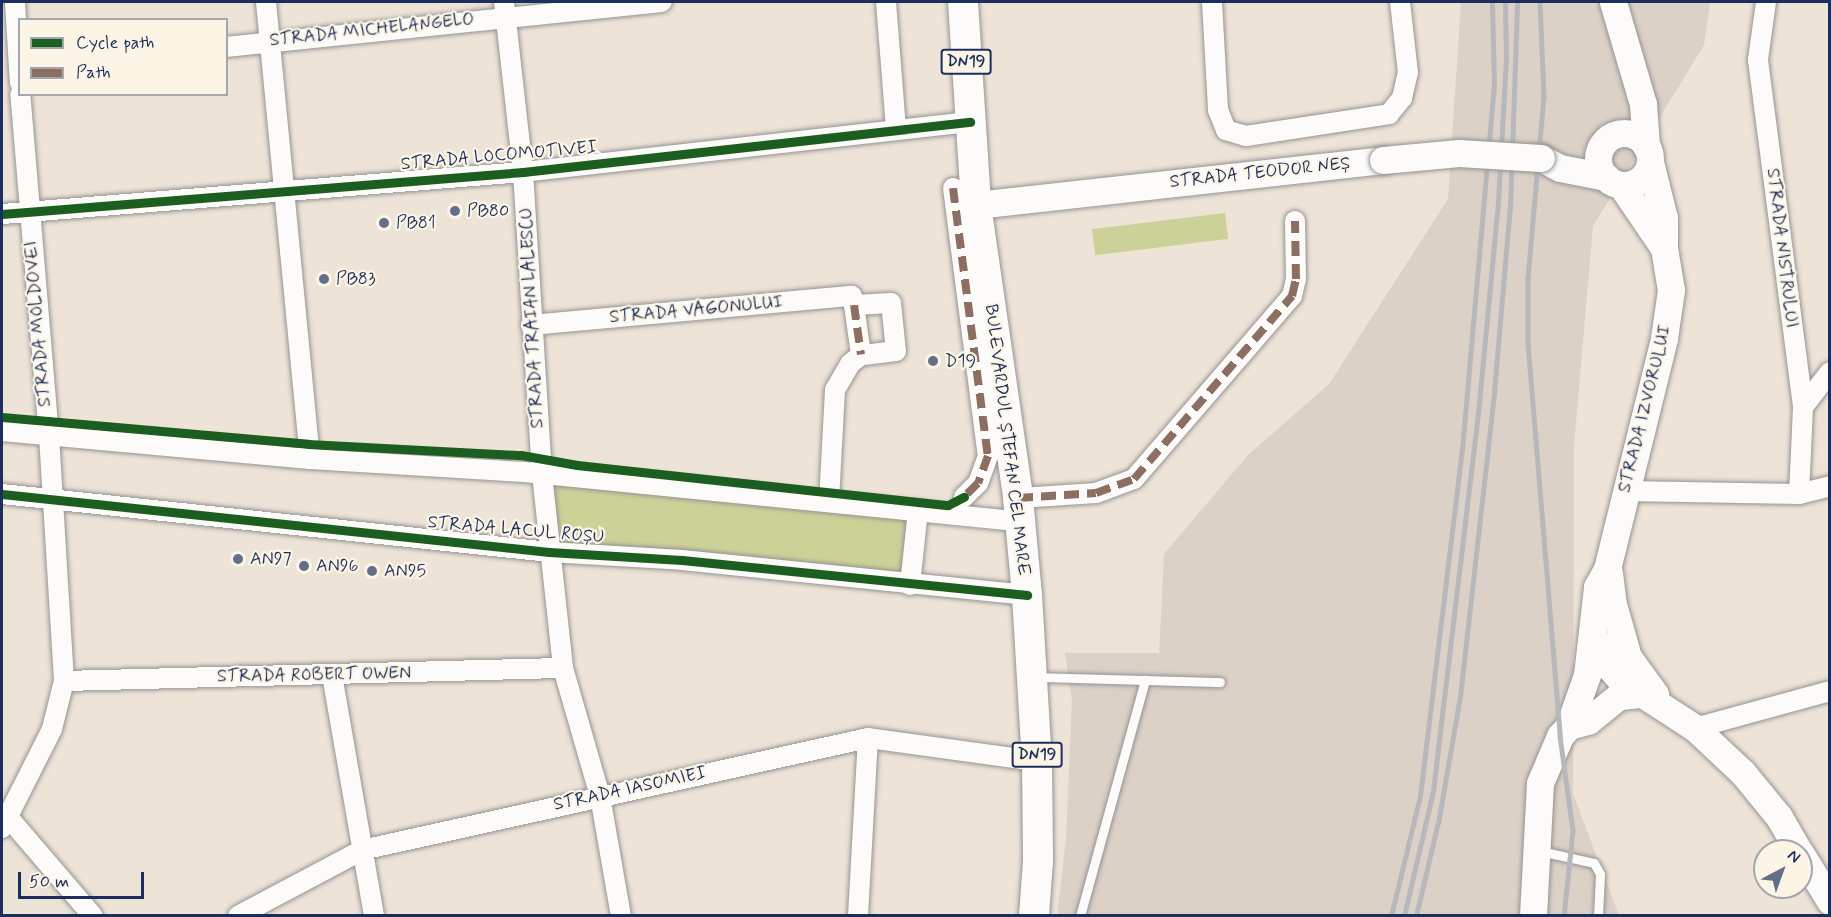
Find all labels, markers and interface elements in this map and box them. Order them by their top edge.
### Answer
street label: STRADA MICHELANGELO [264,8,480,52]
legend [18,18,228,96]
text: Cycle path [76,31,154,55]
road number: DN19 [940,49,992,75]
text: Path [76,61,111,85]
street label: STRADA LOCOMOTIVEI [402,137,596,175]
street label: STRADA TEODOR NEȘ [1171,153,1349,193]
street label: STRADA NISTRULUI [1761,163,1803,333]
place label: PB80 [467,200,509,222]
marker: PB80 [448,204,462,218]
street label: STRADA TRAIAN LALESCU [515,206,549,430]
place label: PB81 [396,212,436,234]
marker: PB81 [377,216,391,230]
street label: STRADA MOLDOVEI [20,240,56,408]
place label: PB83 [336,268,376,290]
marker: PB83 [317,272,331,286]
street label: STRADA VAGONULUI [608,292,784,328]
street label: BULEVARDUL ȘTEFAN CEL MARE [980,303,1034,577]
street label: STRADA IZVORULUI [1613,321,1677,497]
place label: D19 [945,350,976,372]
marker: D19 [926,354,940,368]
street label: STRADA LACUL ROȘU [426,511,606,549]
place label: AN97 [250,548,292,570]
marker: AN97 [231,552,245,566]
place label: AN96 [316,555,359,577]
marker: AN96 [297,559,311,573]
place label: AN95 [384,560,426,582]
marker: AN95 [365,564,379,578]
street label: STRADA ROBERT OWEN [214,662,414,688]
road number: DN19 [1012,742,1062,768]
street label: STRADA IASOMIEI [550,762,710,816]
north arrow [1753,839,1813,899]
text: N [1783,845,1805,868]
scale bar [21,860,147,898]
text: 50 m [29,870,69,894]

